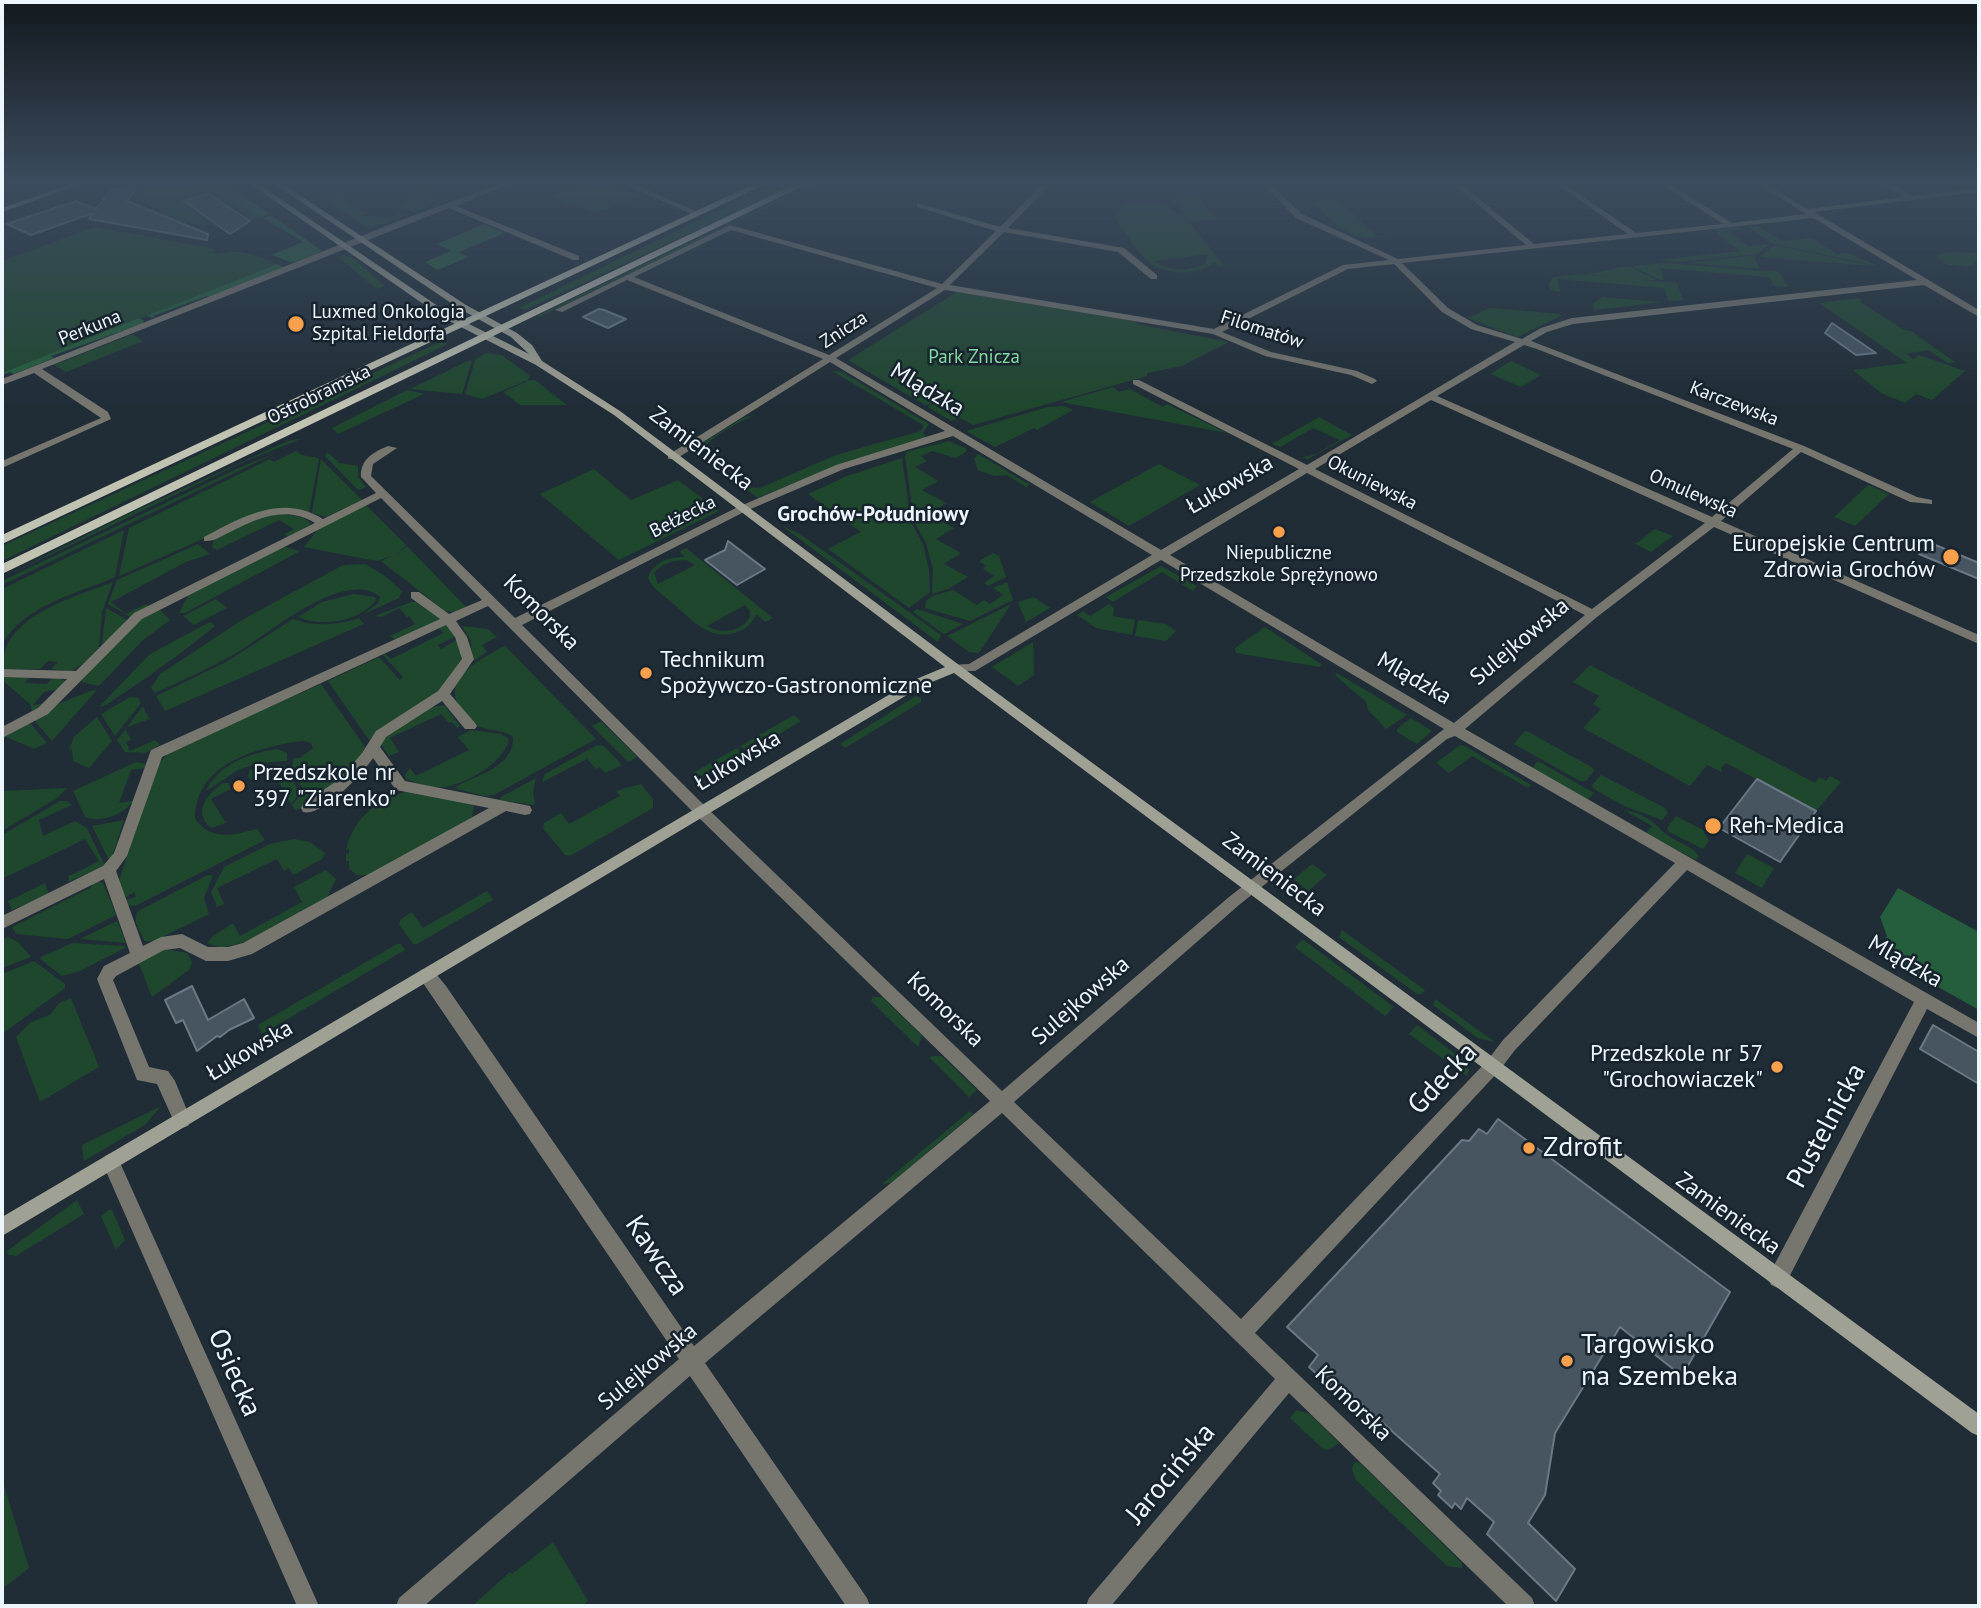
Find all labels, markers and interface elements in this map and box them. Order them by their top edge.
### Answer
place label: Luxmed Onkologia Szpital Fieldorfa [312,302,465,346]
street label: Perkuna [55,305,125,351]
street label: Znicza [816,306,872,354]
street label: Filomatów [1218,306,1306,354]
marker: Luxmed Onkologia Szpital Fieldorfa [286,314,306,334]
park label: Park Znicza [928,347,1020,369]
street label: Mlądzka [885,357,969,423]
street label: Ostrobramska [264,360,374,430]
street label: Karczewska [1686,377,1782,431]
street label: Zamieniecka [644,401,758,497]
street label: Łukowska [1182,449,1278,521]
street label: Okuniewska [1323,451,1421,515]
street label: Omulewska [1645,464,1741,524]
street label: Bełżecka [646,491,720,543]
district label: Grochów-Południowy [777,502,969,528]
marker: Niepubliczne Przedszkole Sprężynowo [1271,524,1287,540]
place label: Europejskie Centrum Zdrowia Grochów [1732,530,1935,584]
place label: Niepubliczne Przedszkole Sprężynowo [1180,543,1378,587]
marker: Europejskie Centrum Zdrowia Grochów [1941,547,1961,567]
street label: Komorska [497,569,585,657]
street label: Sulejkowska [1465,593,1575,691]
place label: Technikum Spożywczo-Gastronomiczne [660,646,932,700]
street label: Mlądzka [1372,647,1456,711]
marker: Technikum Spożywczo-Gastronomiczne [638,665,654,681]
street label: Łukowska [690,725,786,797]
place label: Przedszkole nr 397 "Ziarenko" [253,759,396,813]
marker: Przedszkole nr 397 "Ziarenko" [231,778,247,794]
place label: Reh-Medica [1729,812,1844,840]
marker: Reh-Medica [1703,816,1723,836]
street label: Zamieniecka [1217,827,1331,923]
street label: Mlądzka [1863,930,1947,994]
street label: Sulejkowska [1026,951,1136,1051]
street label: Komorska [901,967,989,1053]
street label: Łukowska [202,1015,298,1087]
street label: Gdecka [1401,1036,1485,1122]
place label: Przedszkole nr 57 "Grochowiaczek" [1590,1040,1763,1094]
street label: Pustelnicka [1780,1058,1874,1194]
marker: Przedszkole nr 57 "Grochowiaczek" [1769,1059,1785,1075]
place label: Zdrofit [1543,1131,1622,1165]
marker: Zdrofit [1521,1140,1537,1156]
street label: Zamieniecka [1670,1167,1786,1261]
street label: Kawcza [617,1210,695,1302]
street label: Sulejkowska [593,1318,703,1416]
street label: Osiecka [200,1324,268,1422]
place label: Targowisko na Szembeka [1581,1328,1738,1394]
marker: Targowisko na Szembeka [1559,1353,1575,1369]
street label: Komorska [1309,1361,1397,1447]
street label: Jarocińska [1119,1417,1223,1531]

